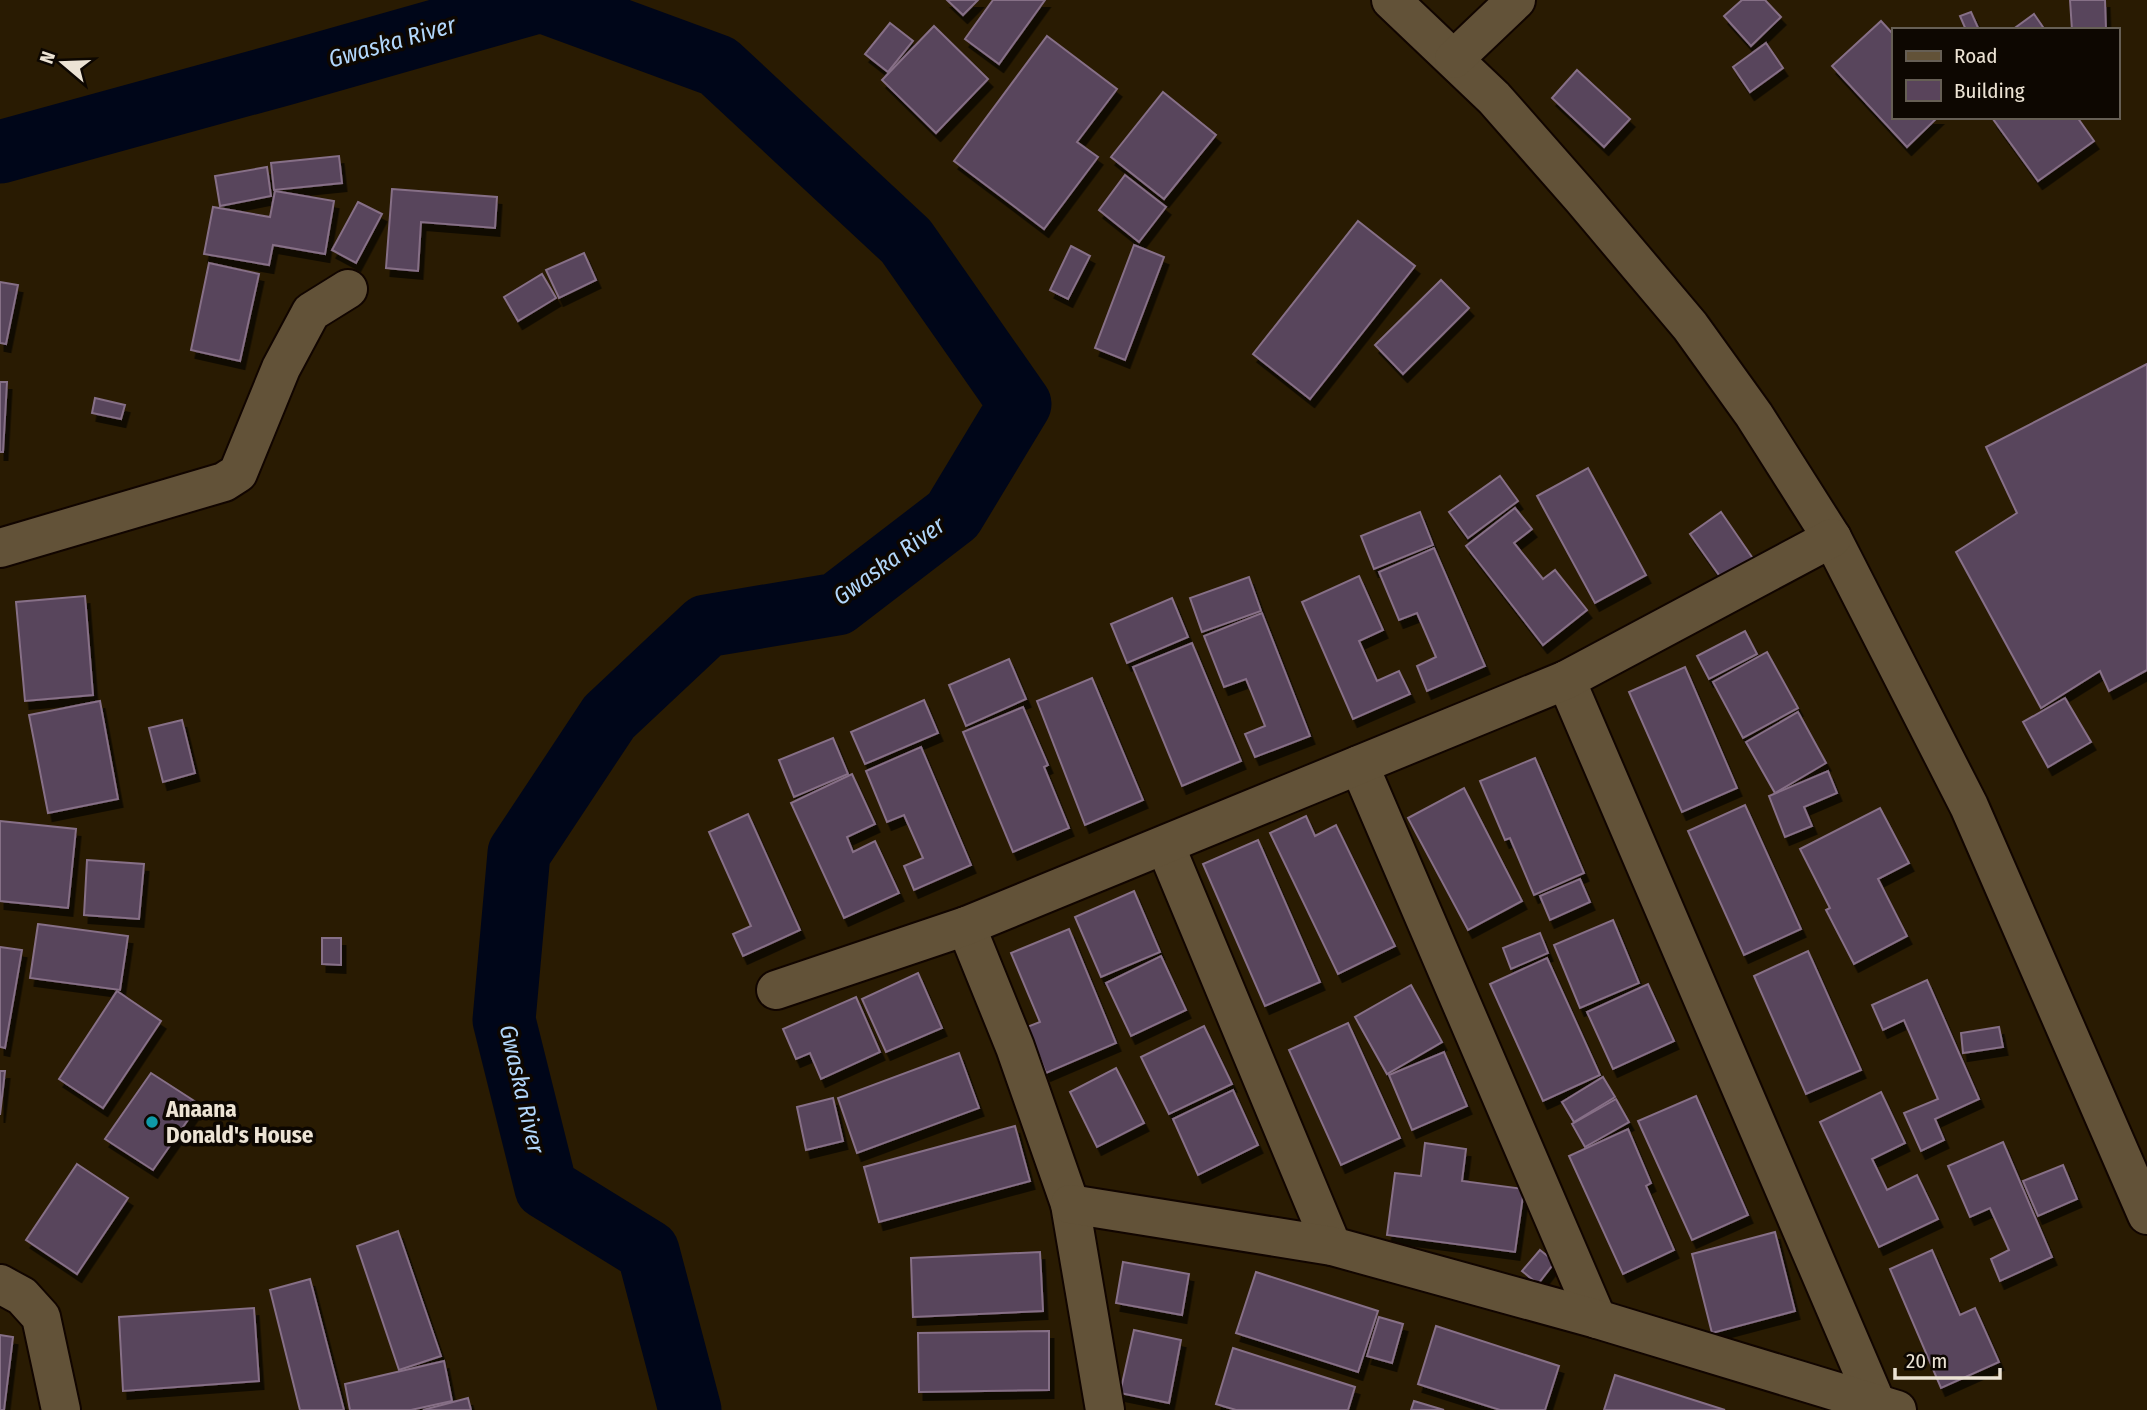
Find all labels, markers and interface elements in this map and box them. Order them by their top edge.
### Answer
water label: Gwaska River [325,10,459,74]
north arrow [28,28,98,98]
legend [1892,28,2119,119]
text: Road [1954,43,1998,69]
text: N [35,48,60,67]
text: Building [1954,78,2025,104]
water label: Gwaska River [828,511,951,611]
water label: Gwaska River [494,1022,551,1157]
place label: Anaana Donald's House [165,1095,314,1149]
marker: Anaana Donald's House [144,1114,160,1130]
scale bar [1895,1336,2000,1380]
text: 20 m [1906,1348,1947,1374]

